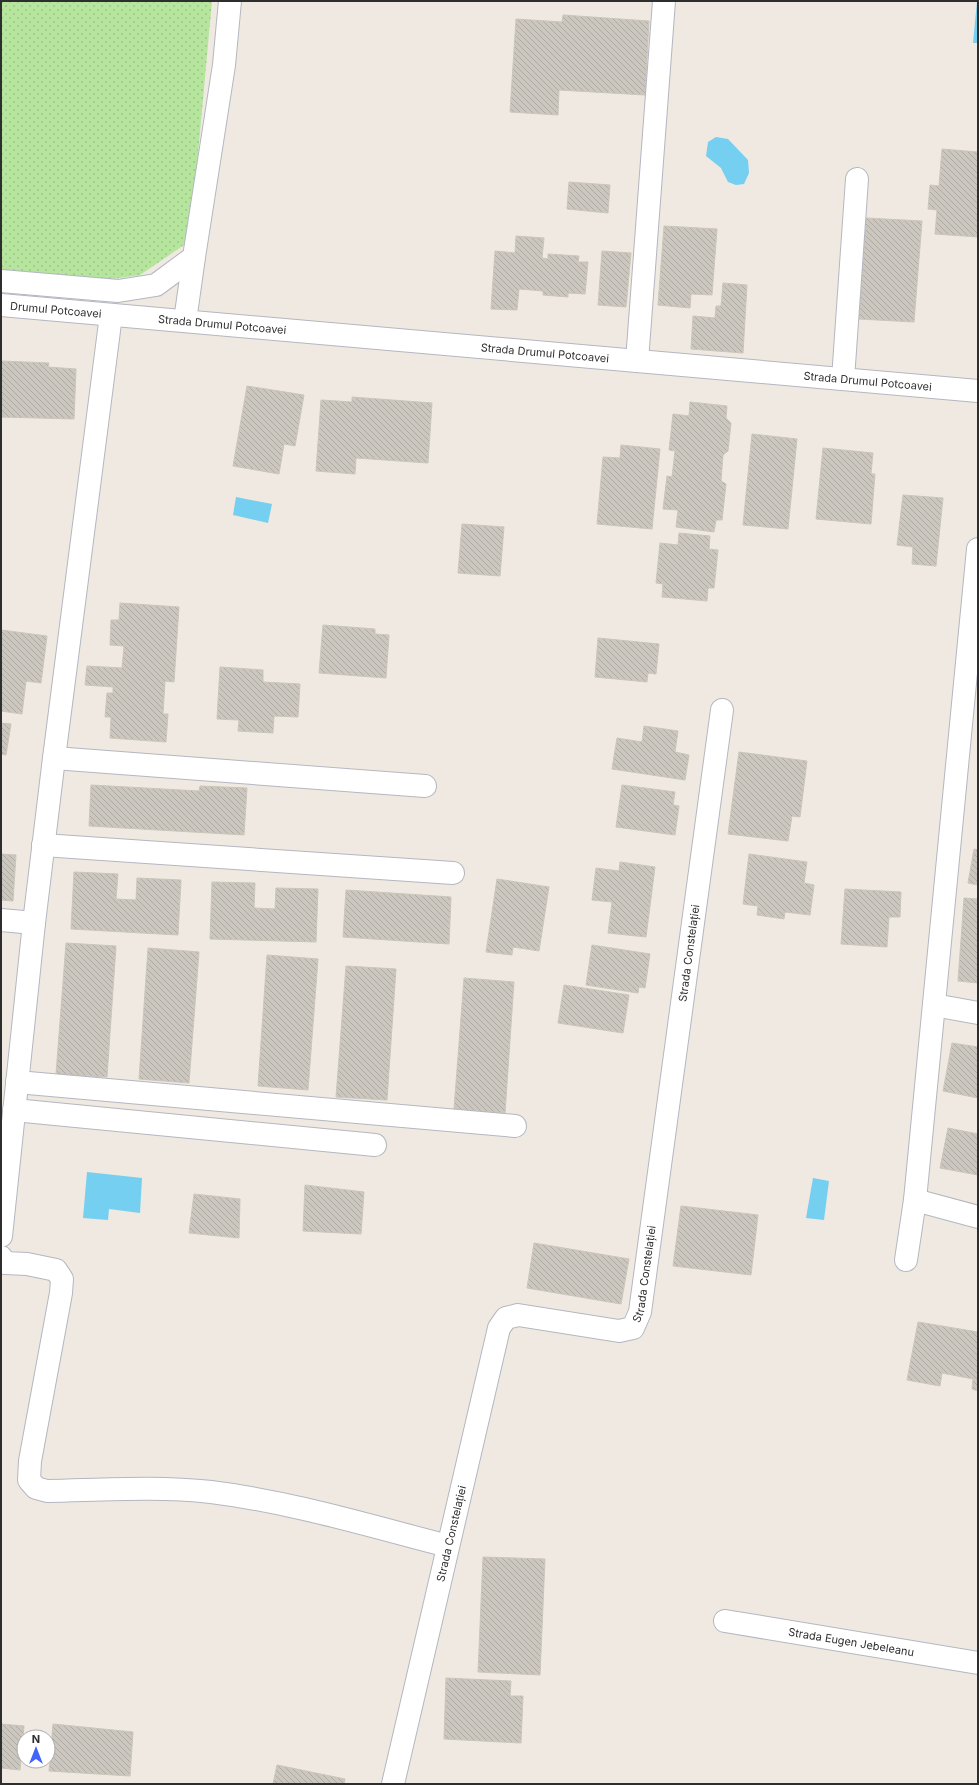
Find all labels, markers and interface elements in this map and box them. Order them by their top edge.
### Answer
street label: Drumul Potcoavei [9,299,102,321]
street label: Strada Drumul Potcoavei [157,312,287,337]
street label: Strada Drumul Potcoavei [480,340,610,365]
street label: Strada Drumul Potcoavei [803,369,932,394]
street label: Strada Constelației [675,904,702,1003]
street label: Strada Constelației [629,1225,659,1325]
street label: Strada Constelației [433,1484,469,1583]
street label: Strada Eugen Jebeleanu [787,1625,915,1659]
north arrow [16,1729,56,1769]
text: N [32,1732,40,1746]

